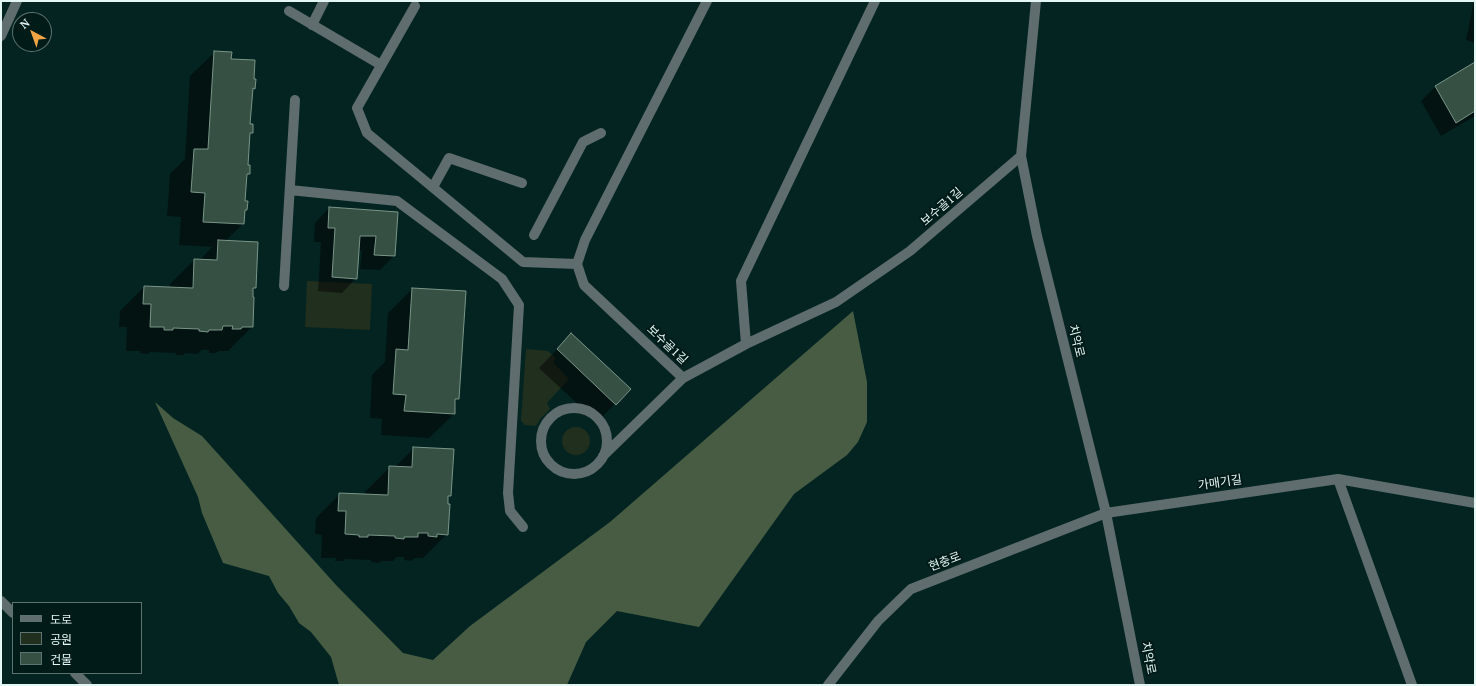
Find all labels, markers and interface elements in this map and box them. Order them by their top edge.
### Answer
north arrow [12,12,52,52]
text: N [17,16,33,32]
street label: 보수골1길 [918,185,966,229]
street label: 보수골1길 [644,322,690,368]
street label: 치악로 [1065,323,1087,359]
street label: 가매기길 [1197,473,1243,493]
street label: 현충로 [927,549,963,575]
legend [12,602,142,674]
text: 도로 [50,612,72,627]
text: 공원 [50,632,72,647]
street label: 치악로 [1138,640,1158,676]
text: 건물 [50,652,72,667]

